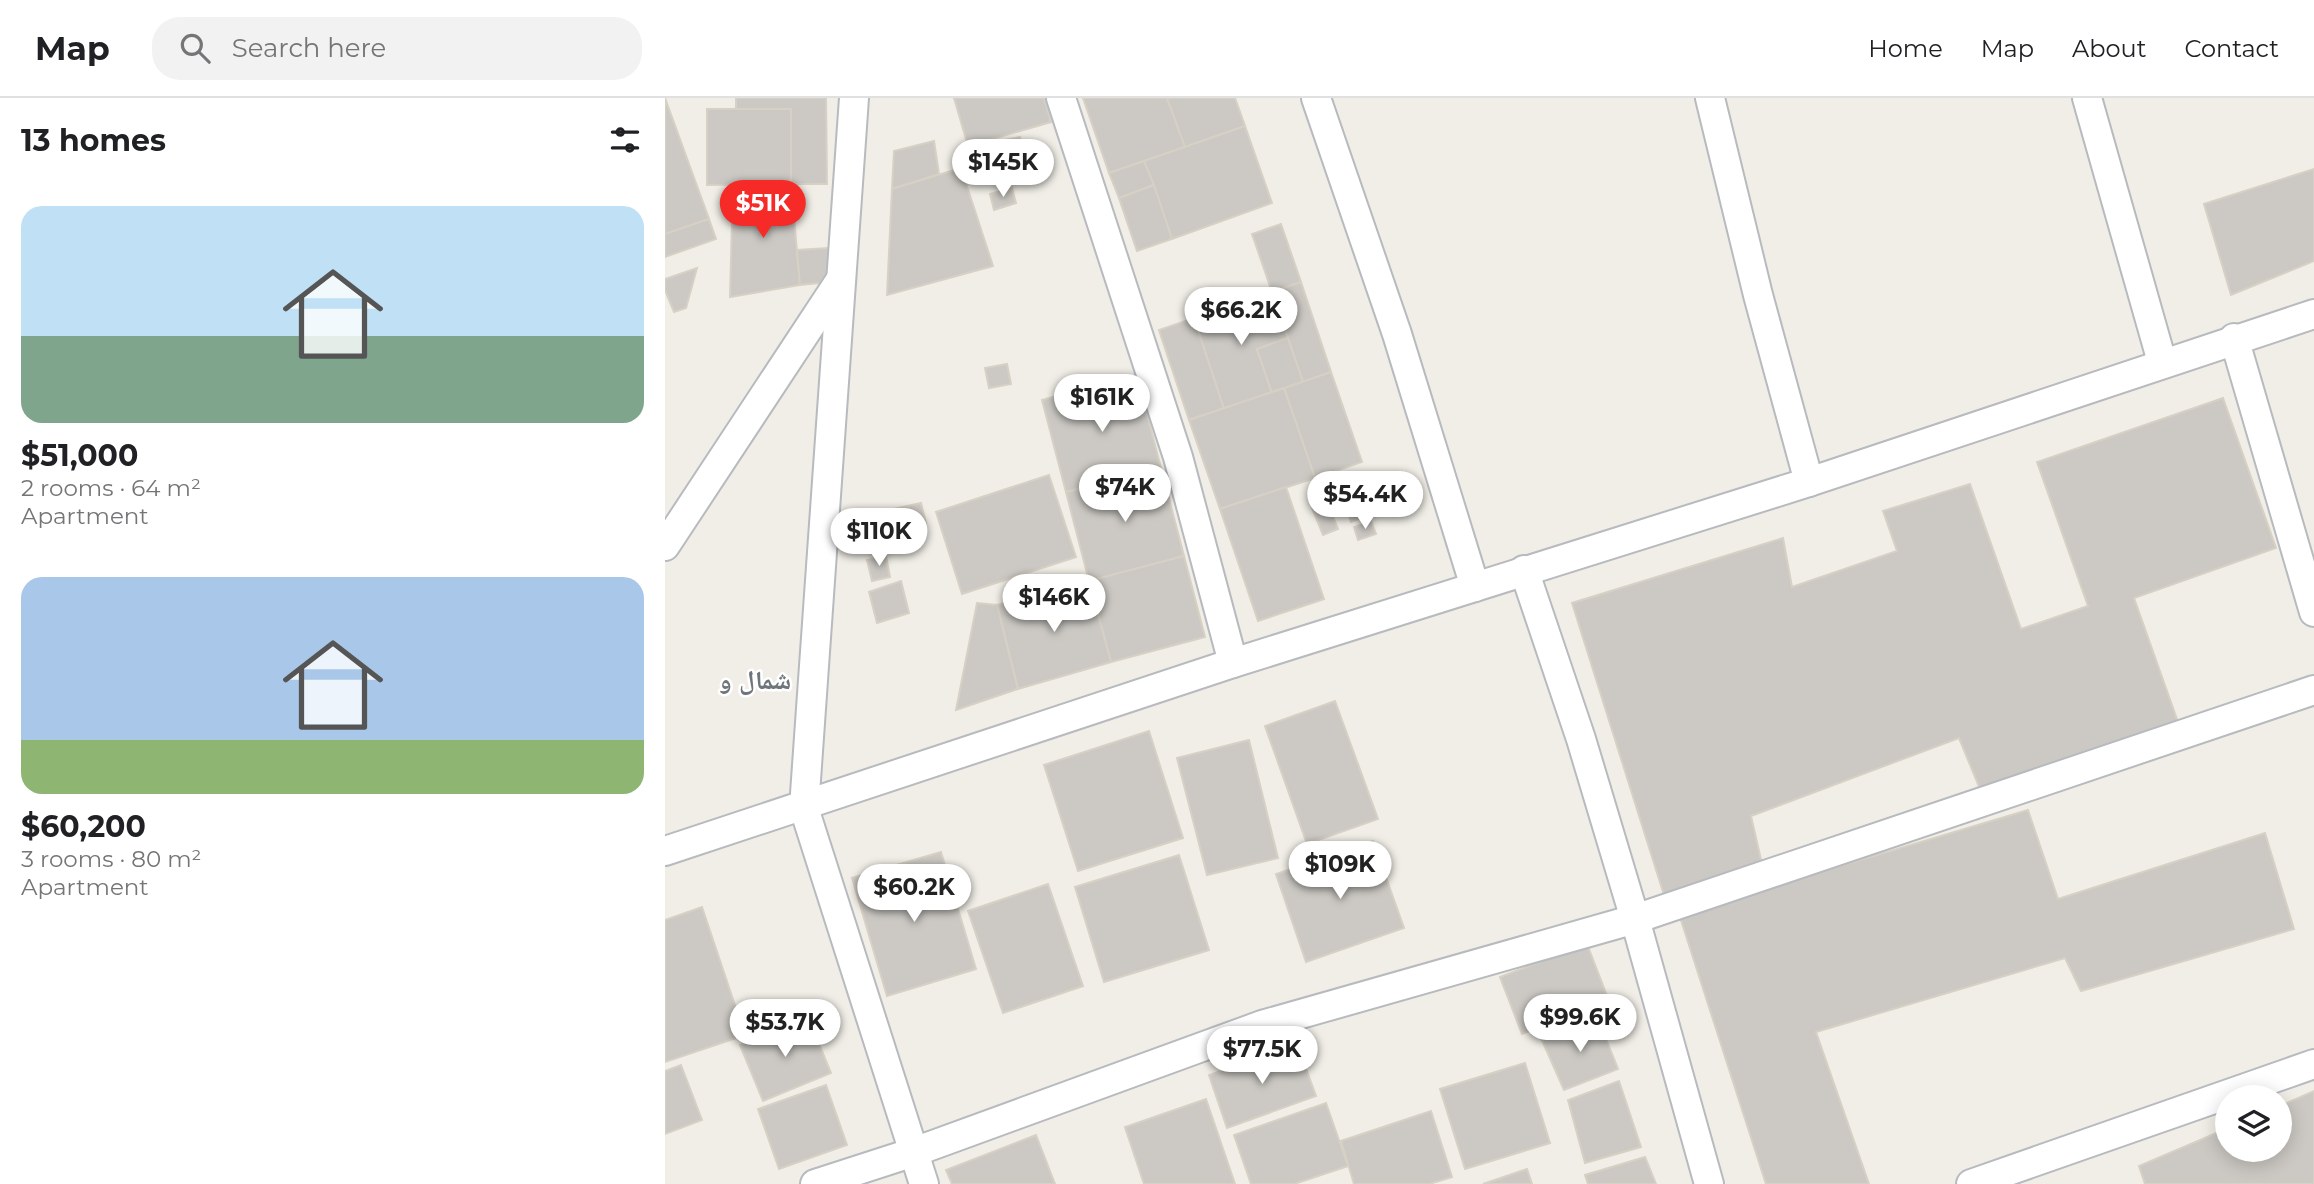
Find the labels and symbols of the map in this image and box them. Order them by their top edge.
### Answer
pin: $145K [954,140,1052,199]
pin: $51K [722,180,804,240]
pin: $66.2K [1184,288,1298,347]
pin: $161K [1053,374,1151,434]
pin: $74K [1084,464,1166,524]
pin: $54.4K [1308,472,1422,531]
pin: $110K [830,508,928,568]
pin: $146K [1005,574,1103,634]
district label: شمال و [719,664,791,696]
pin: $109K [1291,842,1389,901]
pin: $60.2K [857,864,971,924]
pin: $99.6K [1523,995,1637,1054]
pin: $53.7K [728,1000,842,1059]
pin: $77.5K [1205,1026,1319,1086]

